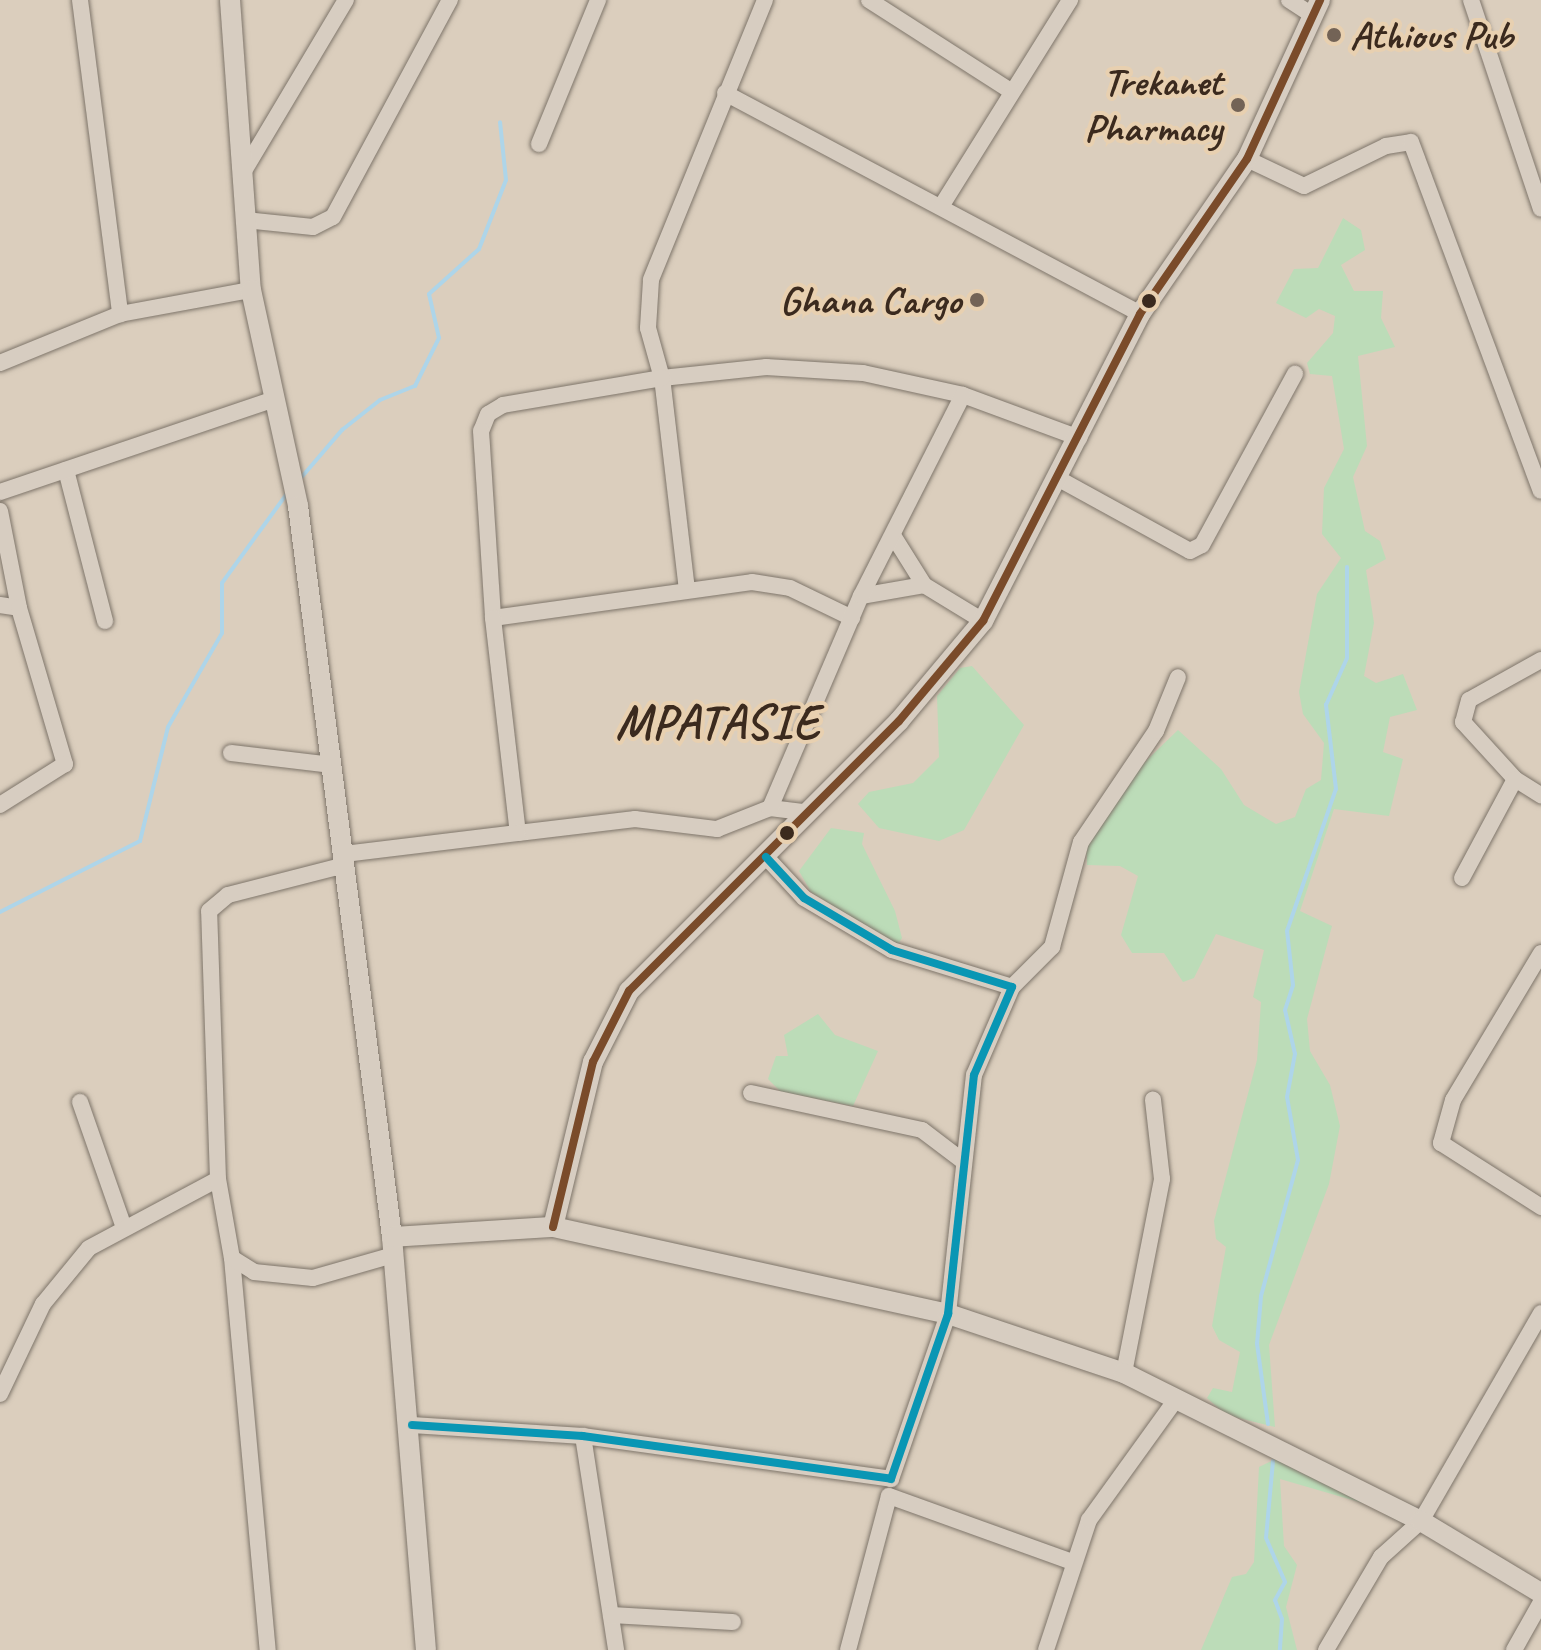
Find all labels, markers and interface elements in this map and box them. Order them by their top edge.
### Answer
place label: Athious Pub [1350,11,1513,59]
marker: Athious Pub [1325,26,1343,44]
place label: Trekanet Pharmacy [1084,58,1222,152]
marker: Trekanet Pharmacy [1229,96,1247,114]
place label: Ghana Cargo [779,276,961,324]
marker: Ghana Cargo [968,291,986,309]
unlabelled marker [1141,293,1157,309]
district label: MPATASIE [613,694,823,752]
unlabelled marker [779,825,795,841]

